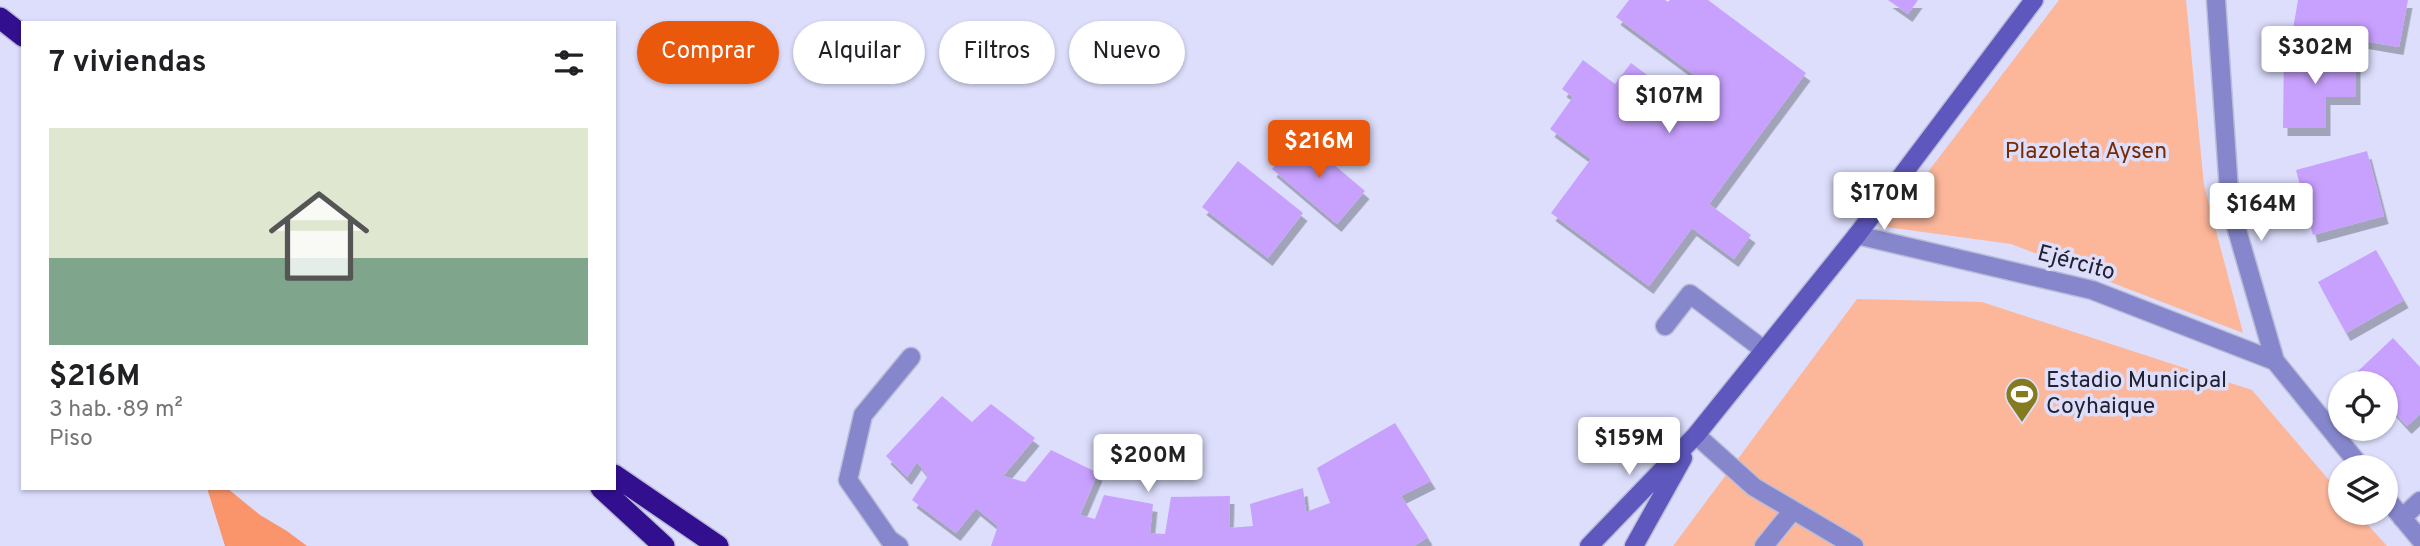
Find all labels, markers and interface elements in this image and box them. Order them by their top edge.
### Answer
chip: Comprar [637,21,779,84]
chip: Alquilar [793,21,925,84]
chip: Filtros [939,21,1055,84]
chip: Nuevo [1069,21,1185,84]
pin: $302M [2266,27,2364,86]
text: $302M [2277,34,2353,63]
icon: filters [550,44,588,82]
text: 7 viviendas [49,45,207,82]
pin: $107M [1620,76,1718,135]
text: $107M [1635,83,1703,112]
pin: $216M [1270,120,1368,180]
text: $216M [1284,128,1354,157]
park label: Plazoleta Aysen [2005,138,2167,167]
icon: home [256,173,382,299]
pin: $170M [1835,173,1933,232]
text: $170M [1849,180,1919,209]
pin: $164M [2212,184,2310,243]
text: $164M [2226,191,2296,220]
street label: Ejército [2034,240,2118,288]
text: $216M [49,359,140,396]
place label: Estadio Municipal Coyhaique [2046,367,2227,422]
map controls [2328,371,2398,525]
button: locate [2328,371,2398,441]
sports icon: Estadio Municipal Coyhaique [2003,375,2041,424]
text: 3 hab. · 89 m² [49,396,183,425]
pin: $159M [1580,418,1678,477]
text: Piso [49,425,93,454]
text: $159M [1594,425,1664,454]
pin: $200M [1099,434,1197,494]
text: $200M [1110,442,1186,471]
button: layers [2328,455,2398,525]

